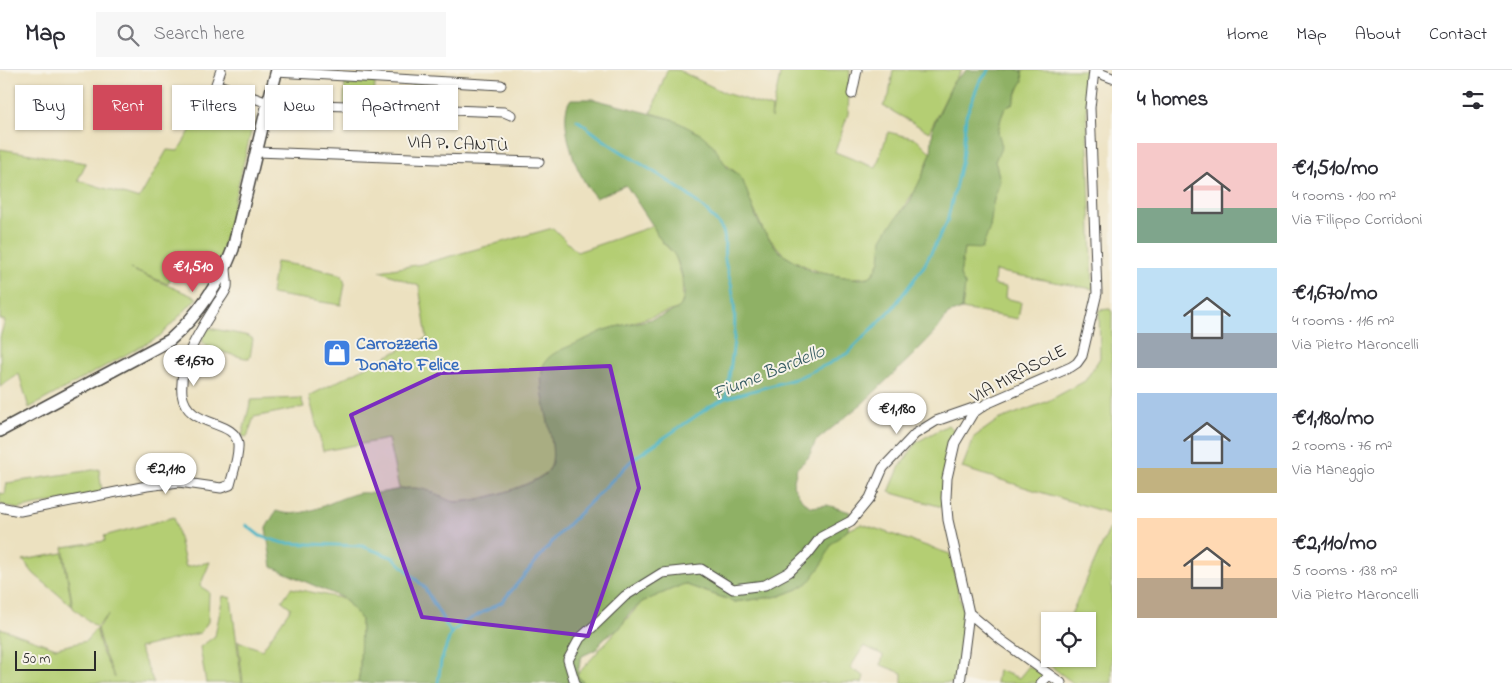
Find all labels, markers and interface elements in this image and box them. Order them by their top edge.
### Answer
search box [96,12,446,57]
text: Map [25,17,66,52]
icon: search [114,21,142,49]
text: Search here [154,21,245,48]
text: Home [1227,22,1268,48]
text: Map [1296,22,1327,48]
text: About [1355,22,1401,48]
text: Contact [1429,22,1487,48]
chip: Buy [15,85,83,130]
chip: Rent [93,85,162,130]
chip: Filters [172,85,255,130]
chip: New [265,85,333,130]
chip: Apartment [343,85,458,130]
text: 4 homes [1137,85,1208,115]
icon: filters [1459,86,1487,114]
street label: VIA P. CANTÙ [406,130,509,160]
text: €1,510/mo [1292,154,1378,184]
icon: home [1177,163,1237,223]
text: 4 rooms · 100 m² [1292,184,1396,208]
text: Via Filippo Corridoni [1292,208,1422,232]
pin: €1,510 [152,250,234,293]
text: €1,510 [173,255,213,279]
text: €1,670/mo [1292,279,1378,309]
icon: home [1177,288,1237,348]
text: 4 rooms · 116 m² [1292,309,1395,333]
place label: Carrozzeria Donato Felice [355,332,460,379]
text: Via Pietro Maroncelli [1292,333,1419,357]
shop icon: Carrozzeria Donato Felice [322,338,352,368]
water label: Fiume Bardello [709,338,830,408]
street label: VIA MIRASOLE [965,339,1072,411]
pin: €1,670 [153,344,235,387]
text: €1,670 [174,349,214,373]
pin: €1,180 [856,392,938,435]
text: €1,180 [879,397,916,421]
text: €1,180/mo [1292,404,1374,434]
icon: home [1177,413,1237,473]
text: 2 rooms · 76 m² [1292,434,1392,458]
pin: €2,110 [125,452,207,495]
text: €2,110 [147,457,185,481]
text: Via Maneggio [1292,458,1375,482]
text: €2,110/mo [1292,529,1377,559]
icon: home [1177,538,1237,598]
text: 5 rooms · 138 m² [1292,559,1398,583]
text: Via Pietro Maroncelli [1292,583,1419,607]
map controls [1041,612,1096,667]
button: locate [1041,612,1096,667]
scale bar [15,648,96,671]
text: 50 m [22,649,50,670]

